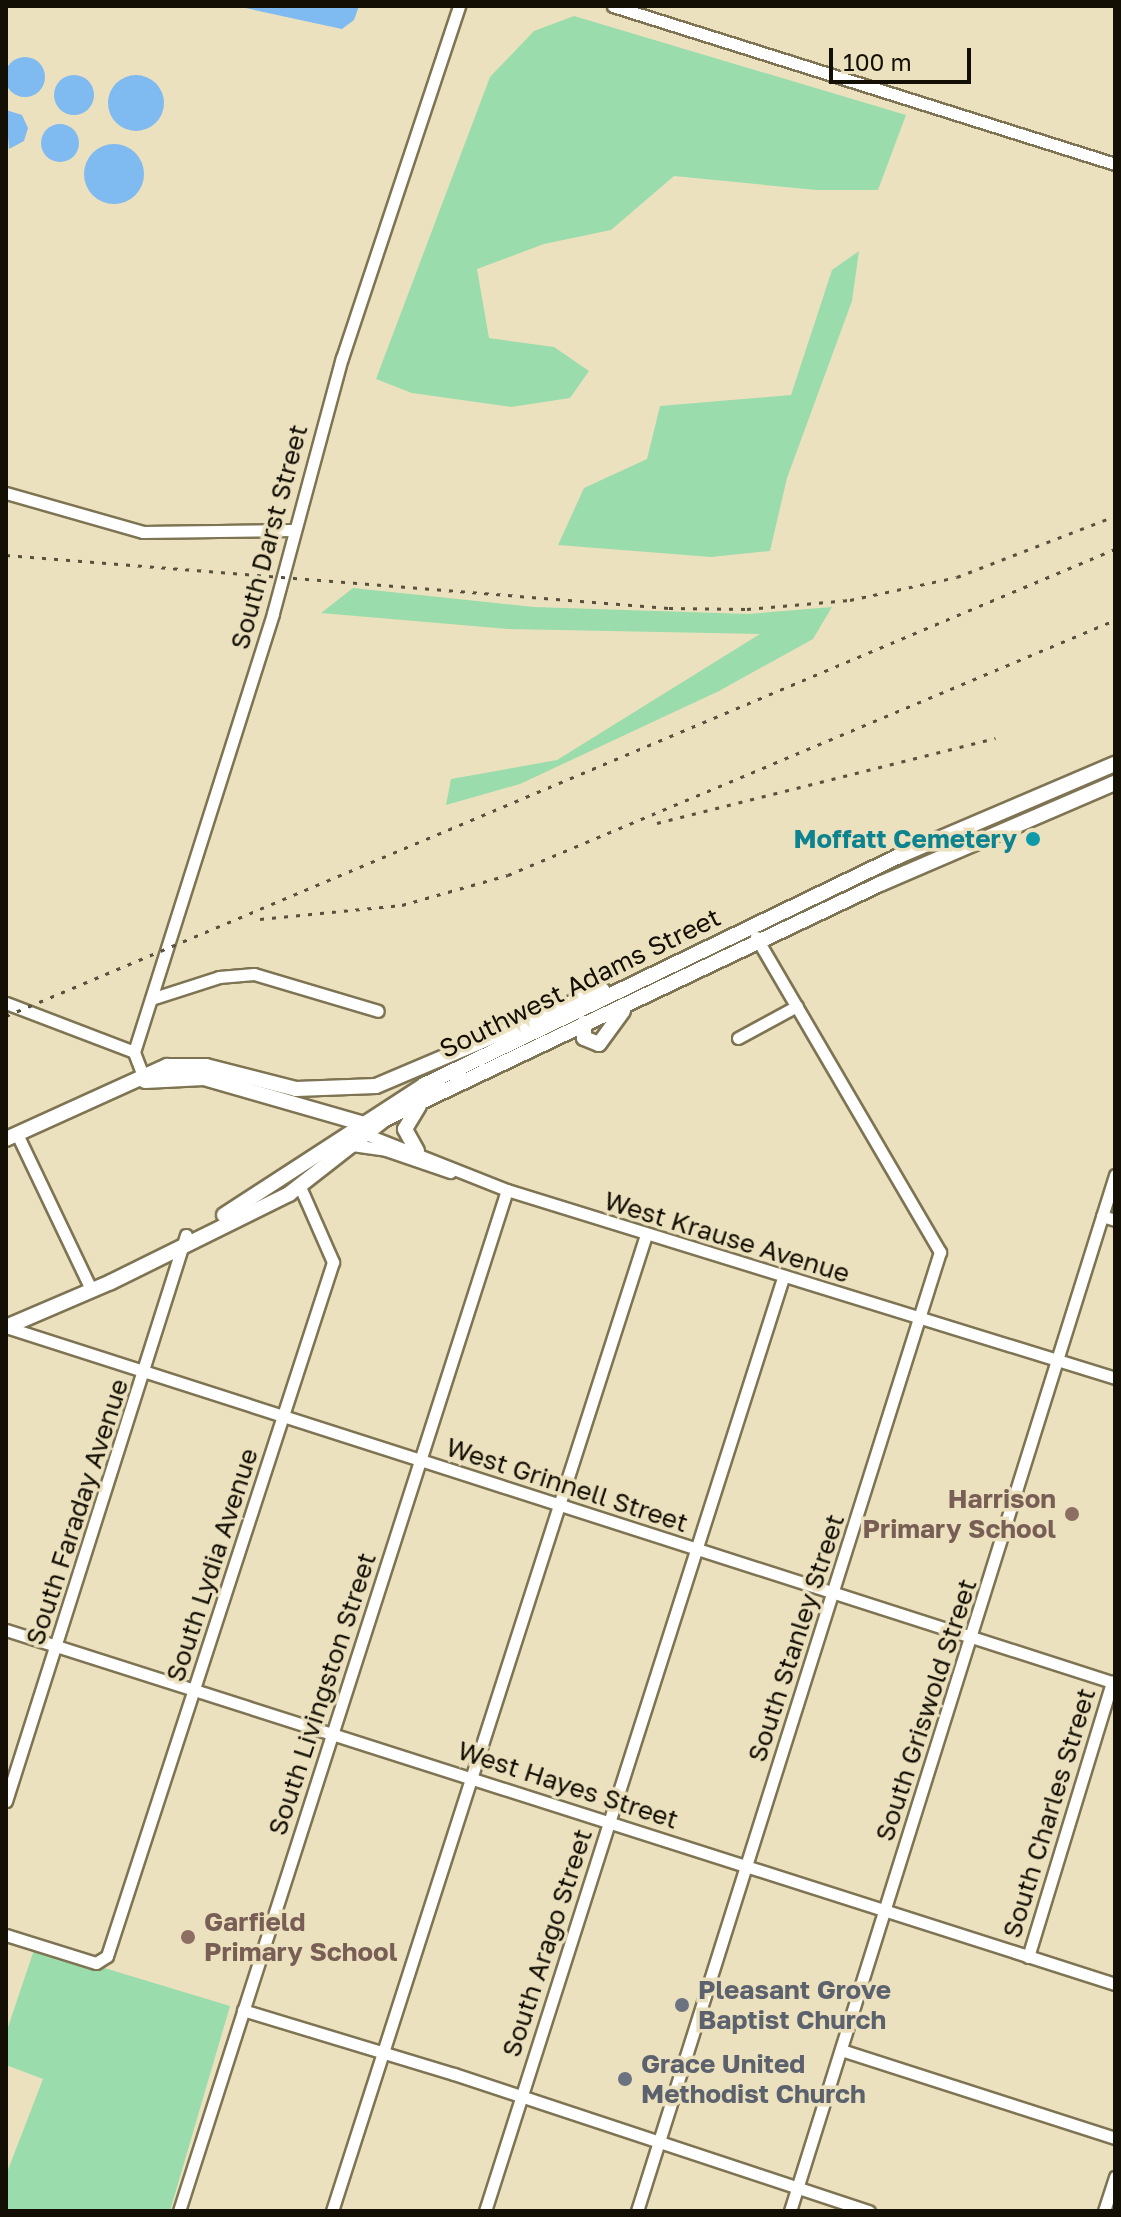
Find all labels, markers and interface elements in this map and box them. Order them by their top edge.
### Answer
scale bar [833,32,975,82]
text: 100 m [843,47,912,76]
street label: South Darst Street [224,421,314,653]
place label: Moffatt Cemetery [793,823,1017,855]
marker: Moffatt Cemetery [1024,830,1042,848]
street label: Southwest Adams Street [434,901,726,1065]
street label: West Krause Avenue [600,1185,854,1289]
street label: South Faraday Avenue [19,1375,135,1649]
street label: West Grinnell Street [442,1431,692,1539]
street label: South Lydia Avenue [160,1444,264,1686]
place label: Harrison Primary School [863,1483,1056,1544]
marker: Harrison Primary School [1063,1505,1081,1523]
street label: South Stanley Street [741,1510,851,1766]
street label: South Livingston Street [262,1549,382,1839]
street label: South Griswold Street [869,1575,983,1845]
street label: South Charles Street [996,1684,1102,1942]
street label: West Hayes Street [454,1735,682,1835]
street label: South Arago Street [495,1825,599,2061]
place label: Garfield Primary School [204,1906,397,1968]
marker: Garfield Primary School [179,1928,197,1946]
place label: Pleasant Grove Baptist Church [698,1974,891,2036]
marker: Pleasant Grove Baptist Church [673,1996,691,2014]
place label: Grace United Methodist Church [641,2048,866,2110]
marker: Grace United Methodist Church [616,2070,634,2088]

